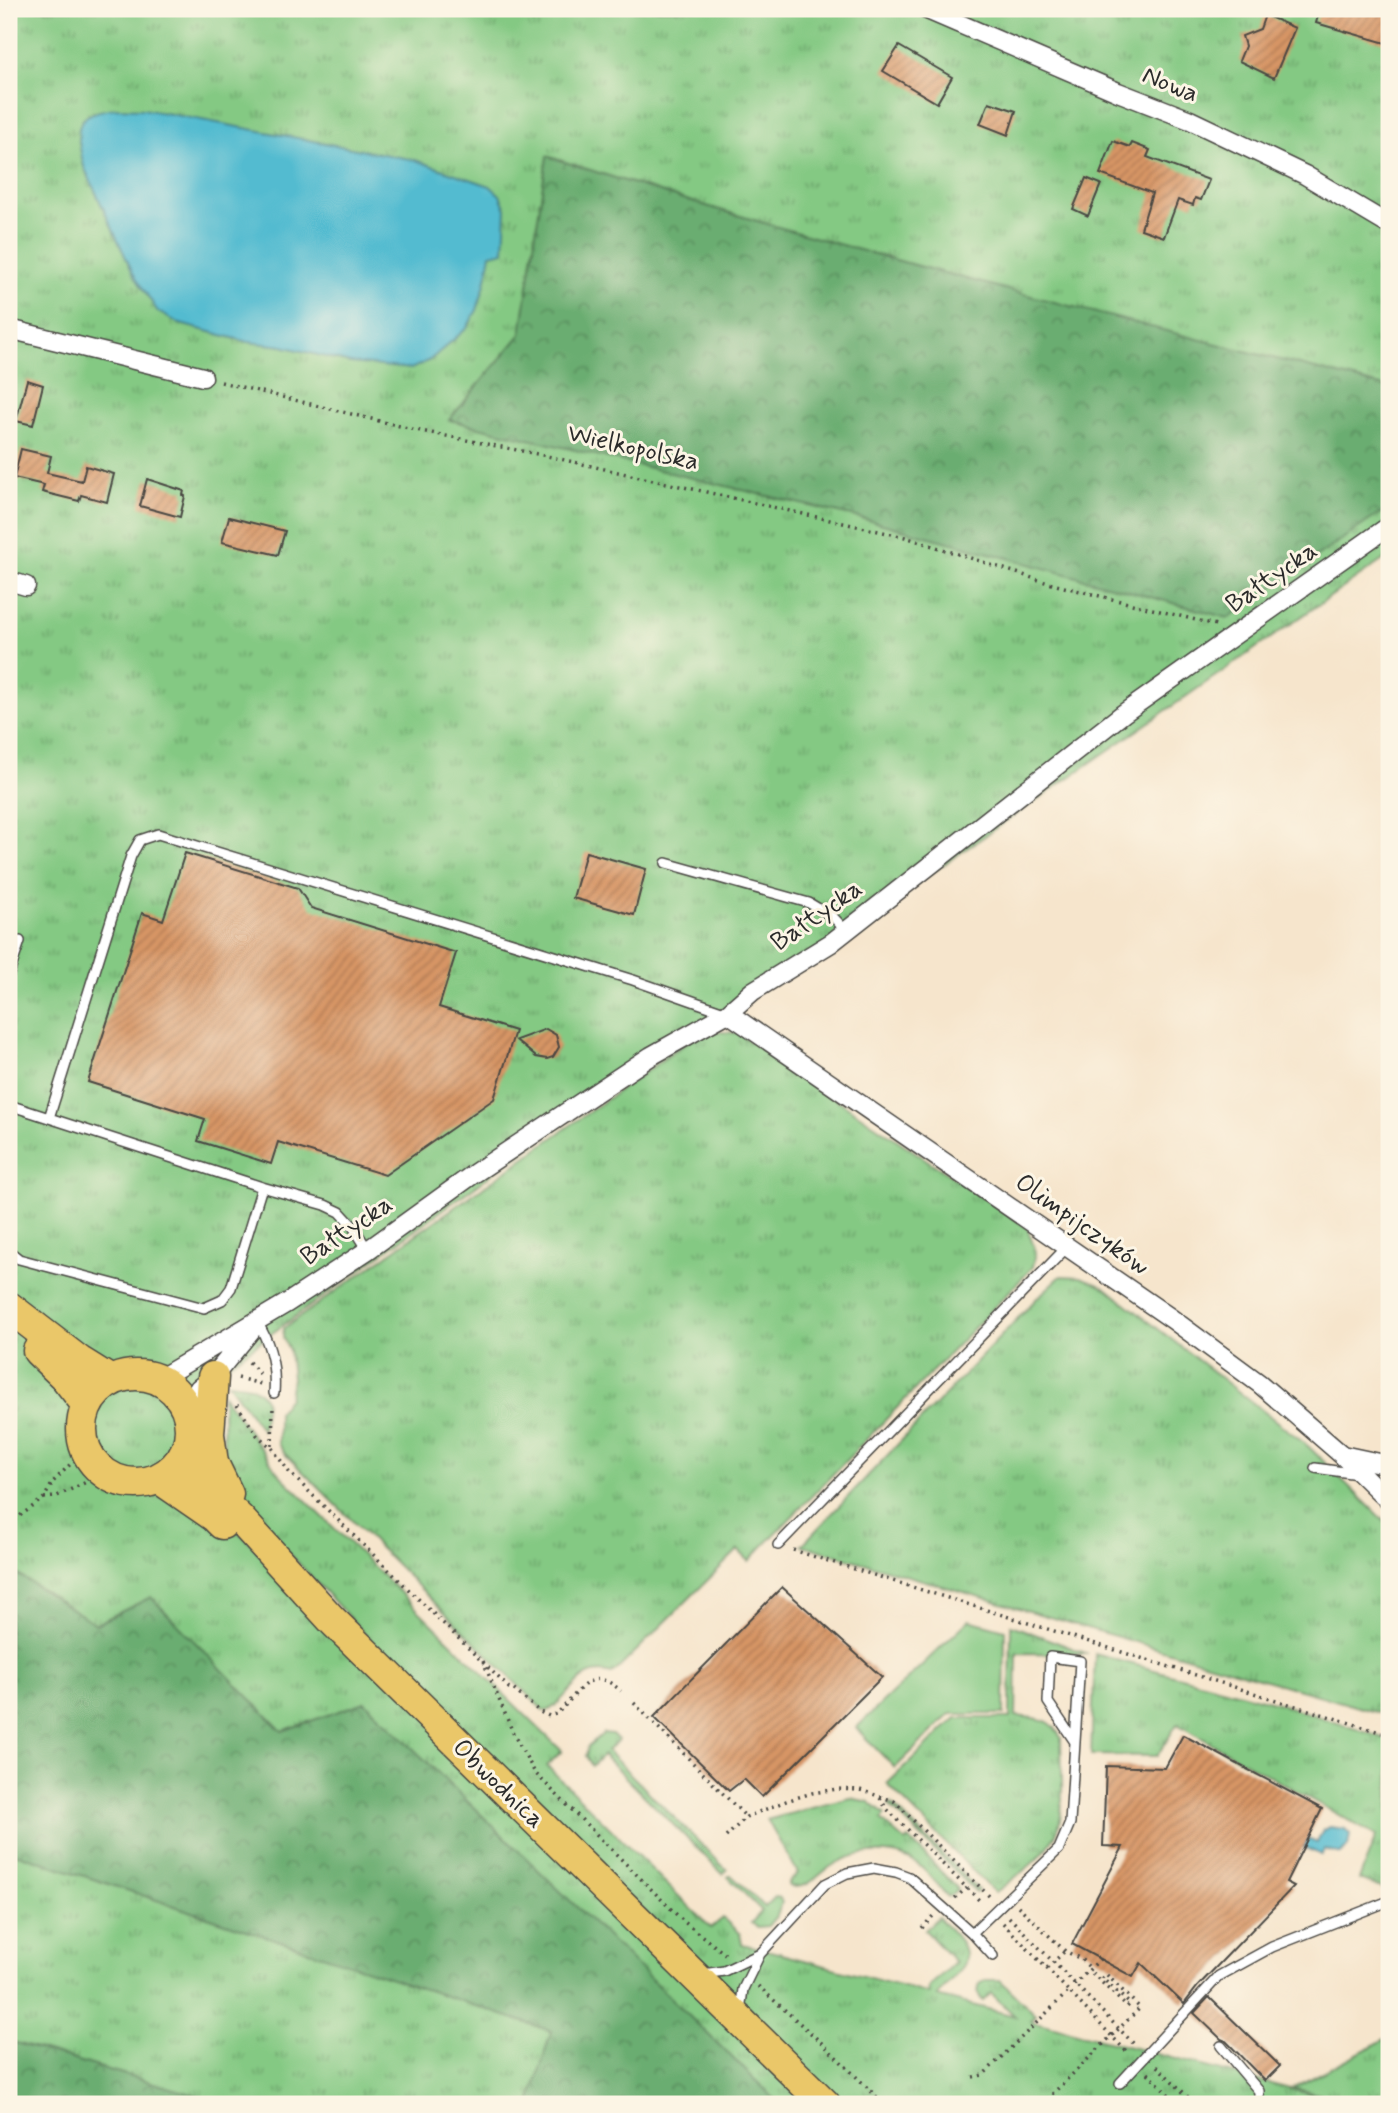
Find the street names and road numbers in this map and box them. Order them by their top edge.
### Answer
street label: Nowa [1137,59,1203,111]
street label: Wielkopolska [564,416,702,480]
street label: Bałtycka [1220,534,1324,622]
street label: Bałtycka [765,872,869,960]
street label: Olimpijczyków [1008,1166,1156,1284]
street label: Bałtycka [294,1188,400,1274]
street label: Obwodnica [445,1732,551,1836]

